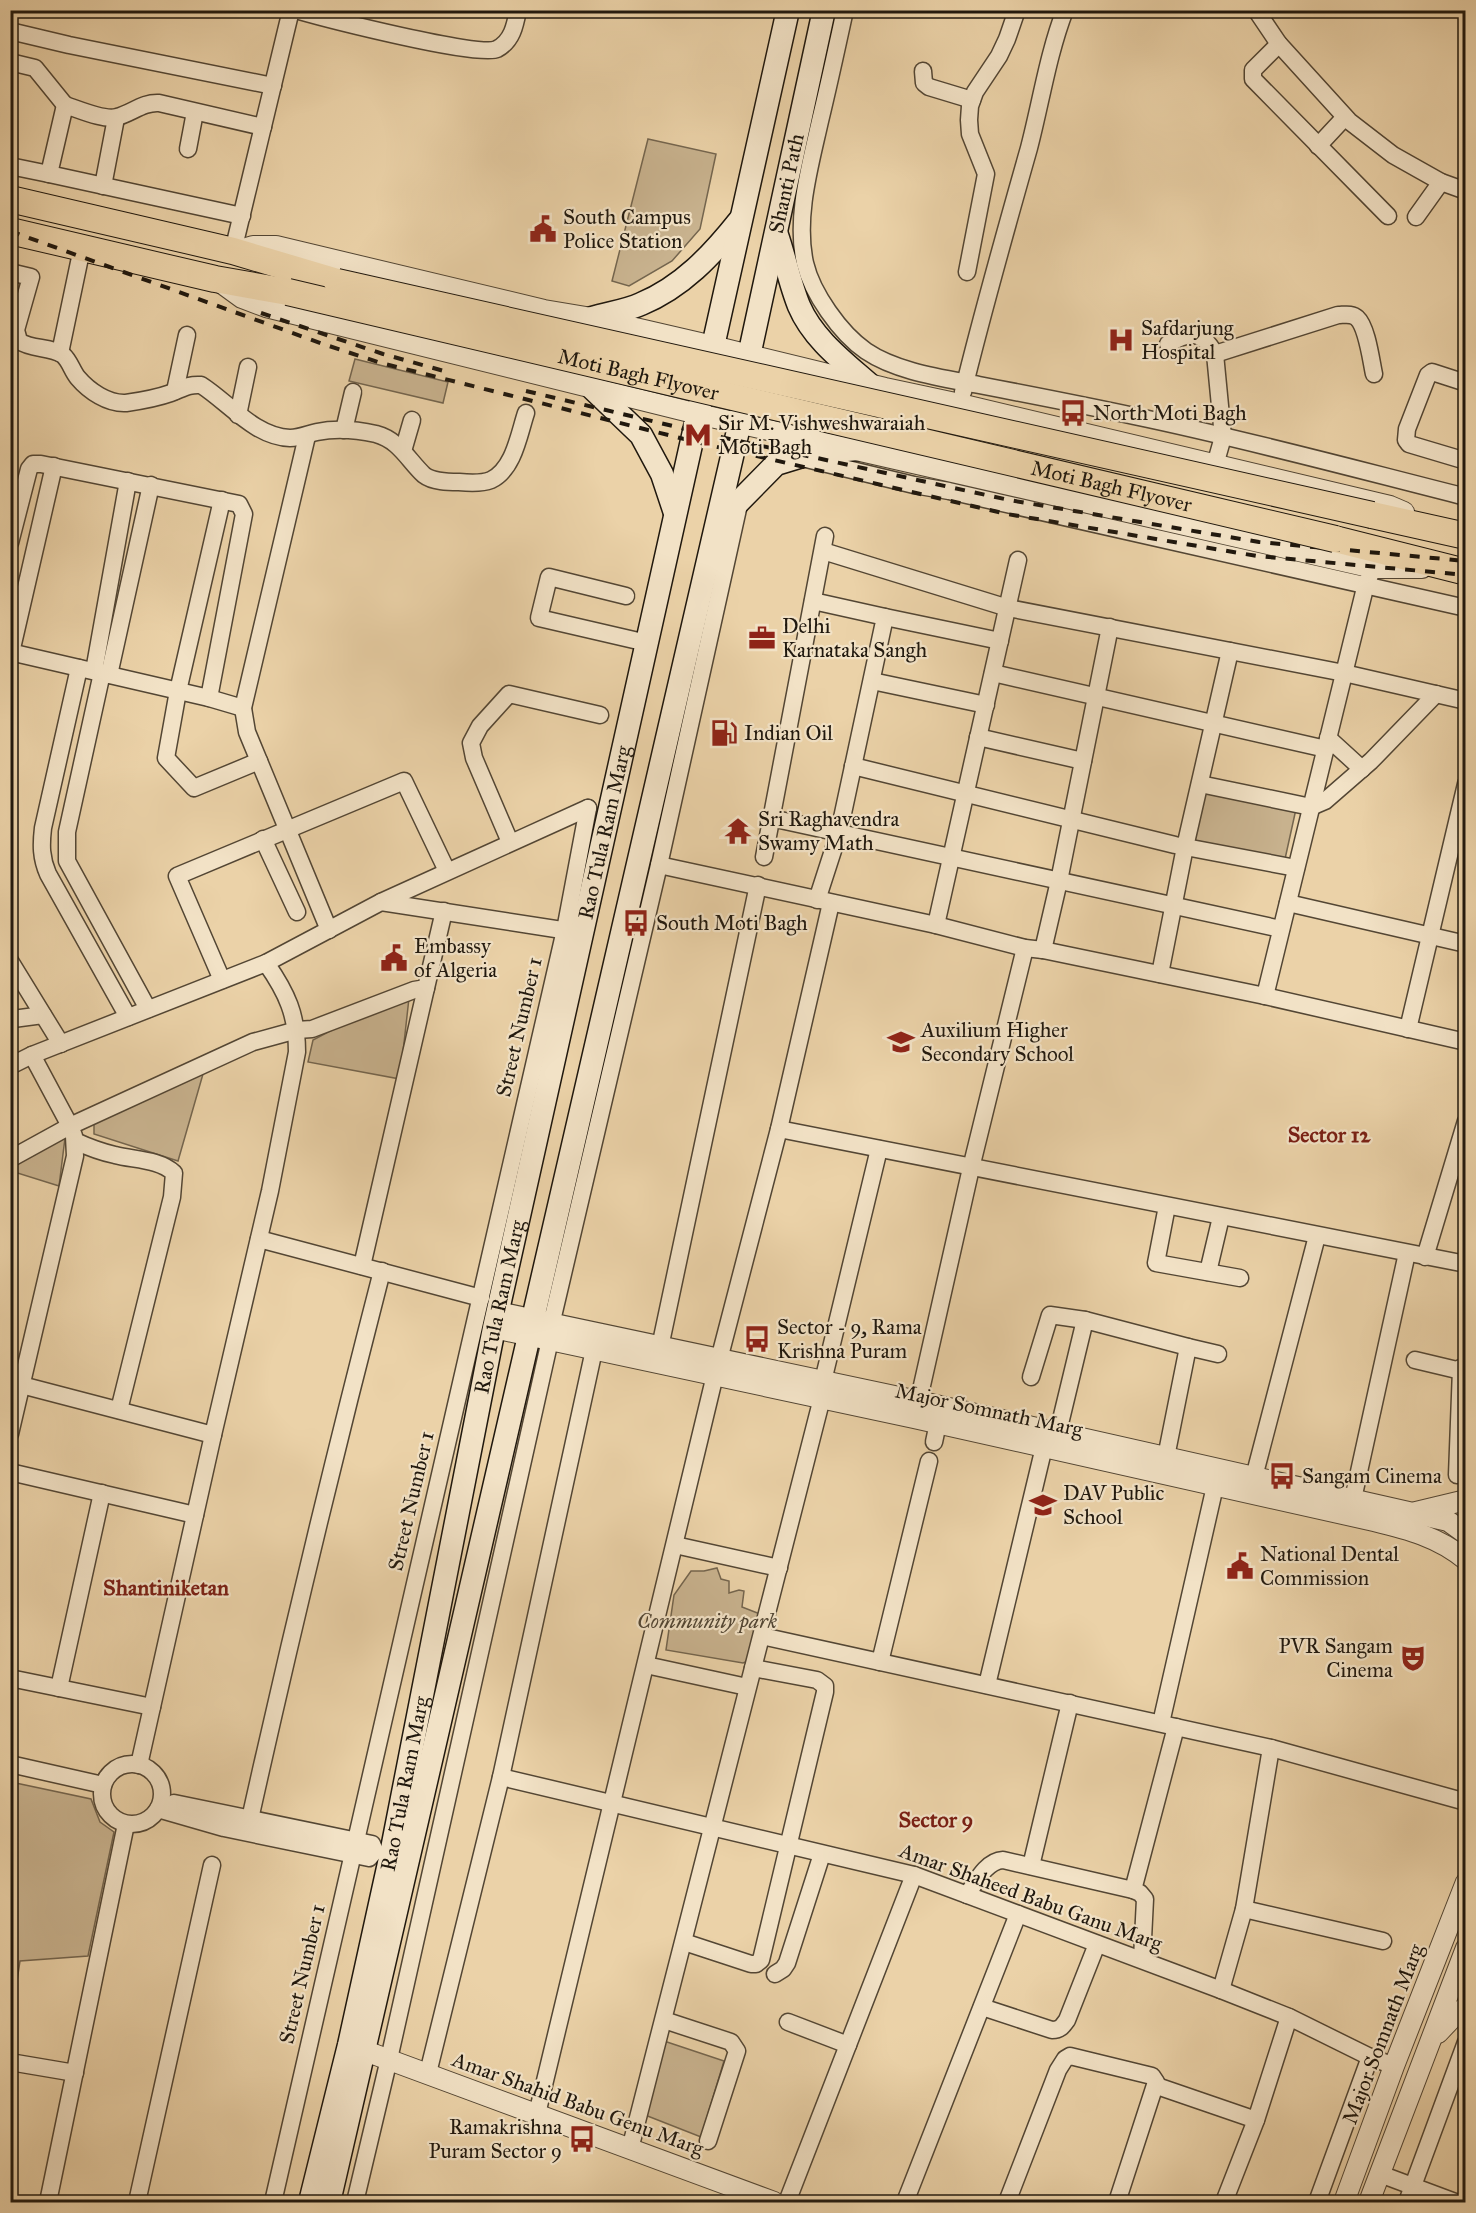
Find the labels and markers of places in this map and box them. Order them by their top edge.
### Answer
place label: South Campus Police Station [563,204,691,254]
public building icon: South Campus Police Station [528,214,558,244]
place label: Safdarjung Hospital [1141,315,1234,365]
hospital icon: Safdarjung Hospital [1106,325,1136,355]
bus stop icon: North Moti Bagh [1058,398,1088,428]
place label: North Moti Bagh [1093,400,1247,426]
place label: Sir M. Vishweshwaraiah Moti Bagh [718,410,926,460]
metro station icon: Sir M. Vishweshwaraiah Moti Bagh [683,420,713,450]
place label: Delhi Karnataka Sangh [782,613,927,663]
office icon: Delhi Karnataka Sangh [747,623,777,653]
fuel station icon: Indian Oil [709,718,739,748]
place label: Indian Oil [744,720,833,746]
place label: Sri Raghavendra Swamy Math [758,806,899,856]
temple icon: Sri Raghavendra Swamy Math [723,816,753,846]
bus stop icon: South Moti Bagh [621,908,651,938]
place label: South Moti Bagh [656,910,808,936]
place label: Embassy of Algeria [414,933,497,983]
public building icon: Embassy of Algeria [379,943,409,973]
place label: Auxilium Higher Secondary School [920,1017,1074,1067]
school or university icon: Auxilium Higher Secondary School [886,1027,916,1057]
place label: Sector - 9, Rama Krishna Puram [777,1314,922,1364]
bus stop icon: Sector - 9, Rama Krishna Puram [742,1324,772,1354]
bus stop icon: Sangam Cinema [1267,1461,1297,1491]
place label: Sangam Cinema [1302,1463,1442,1489]
place label: DAV Public School [1063,1480,1165,1530]
school or university icon: DAV Public School [1028,1490,1058,1520]
place label: National Dental Commission [1260,1541,1399,1591]
public building icon: National Dental Commission [1225,1551,1255,1581]
place label: PVR Sangam Cinema [1278,1633,1393,1683]
theatre icon: PVR Sangam Cinema [1398,1643,1428,1673]
place label: Ramakrishna Puram Sector 9 [428,2114,562,2164]
bus stop icon: Ramakrishna Puram Sector 9 [567,2124,597,2154]

